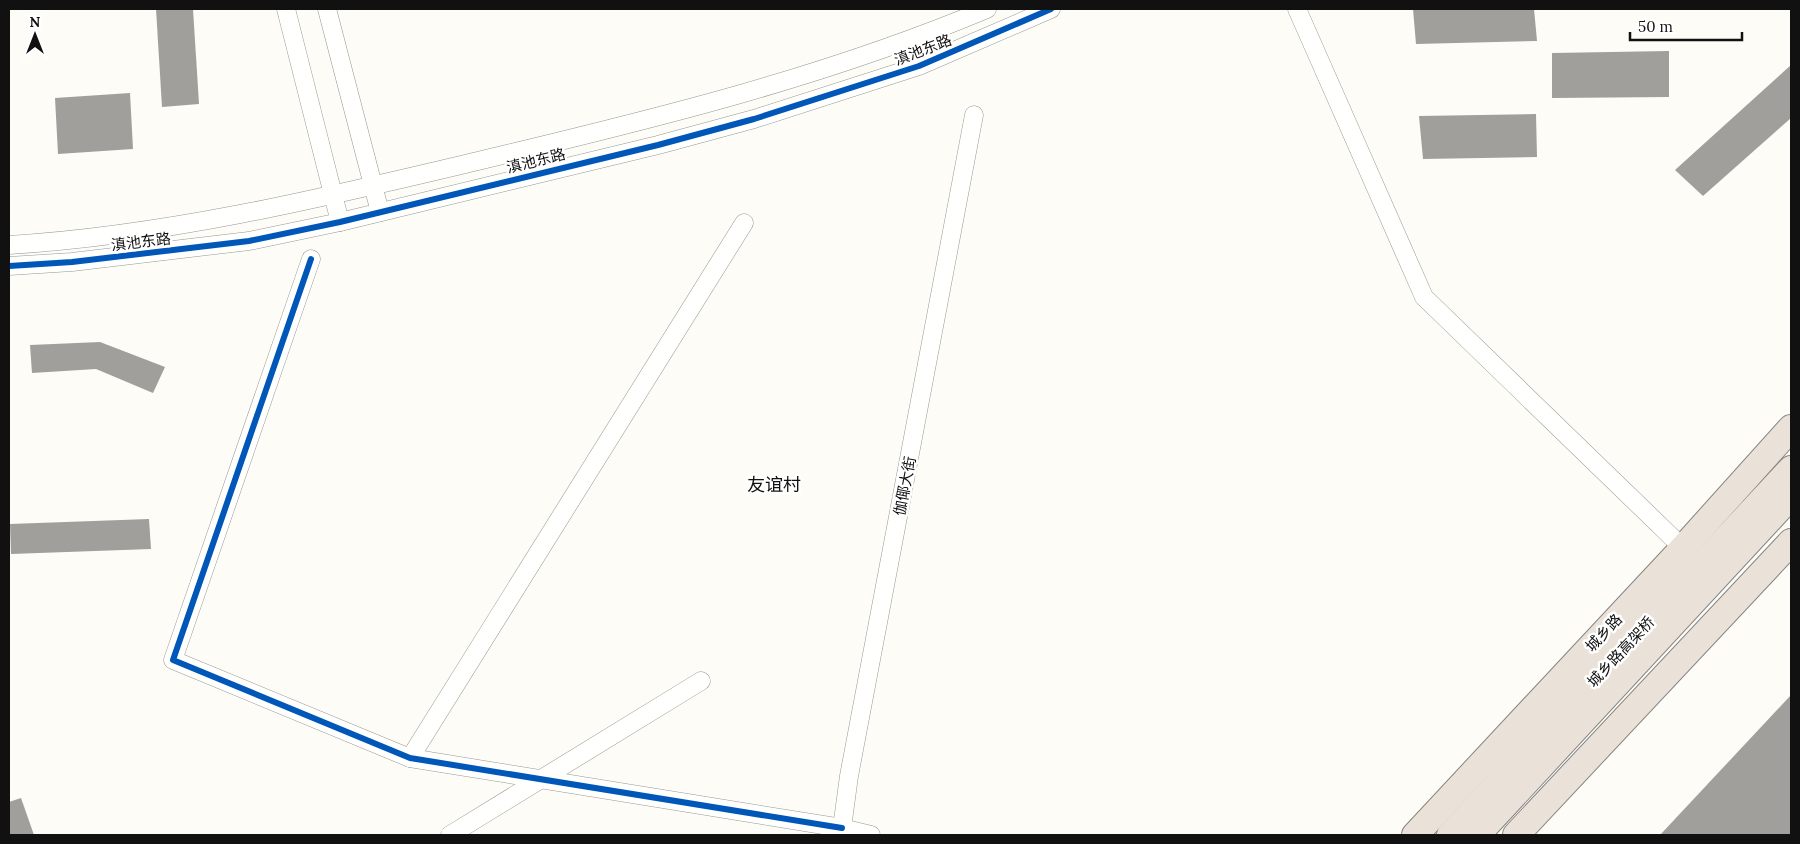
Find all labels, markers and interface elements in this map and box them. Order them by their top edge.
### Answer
north arrow [10,10,60,60]
scale bar [1630,10,1742,42]
text: N [30,13,41,31]
text: 50 m [1638,17,1673,36]
street label: 滇池东路 [891,30,954,69]
street label: 滇池东路 [504,144,567,177]
street label: 滇池东路 [110,228,172,255]
street label: 伽倻大街 [889,455,920,517]
district label: 友谊村 [747,473,801,496]
street label: 城乡路 [1581,610,1626,656]
street label: 城乡路高架桥 [1583,612,1658,691]

